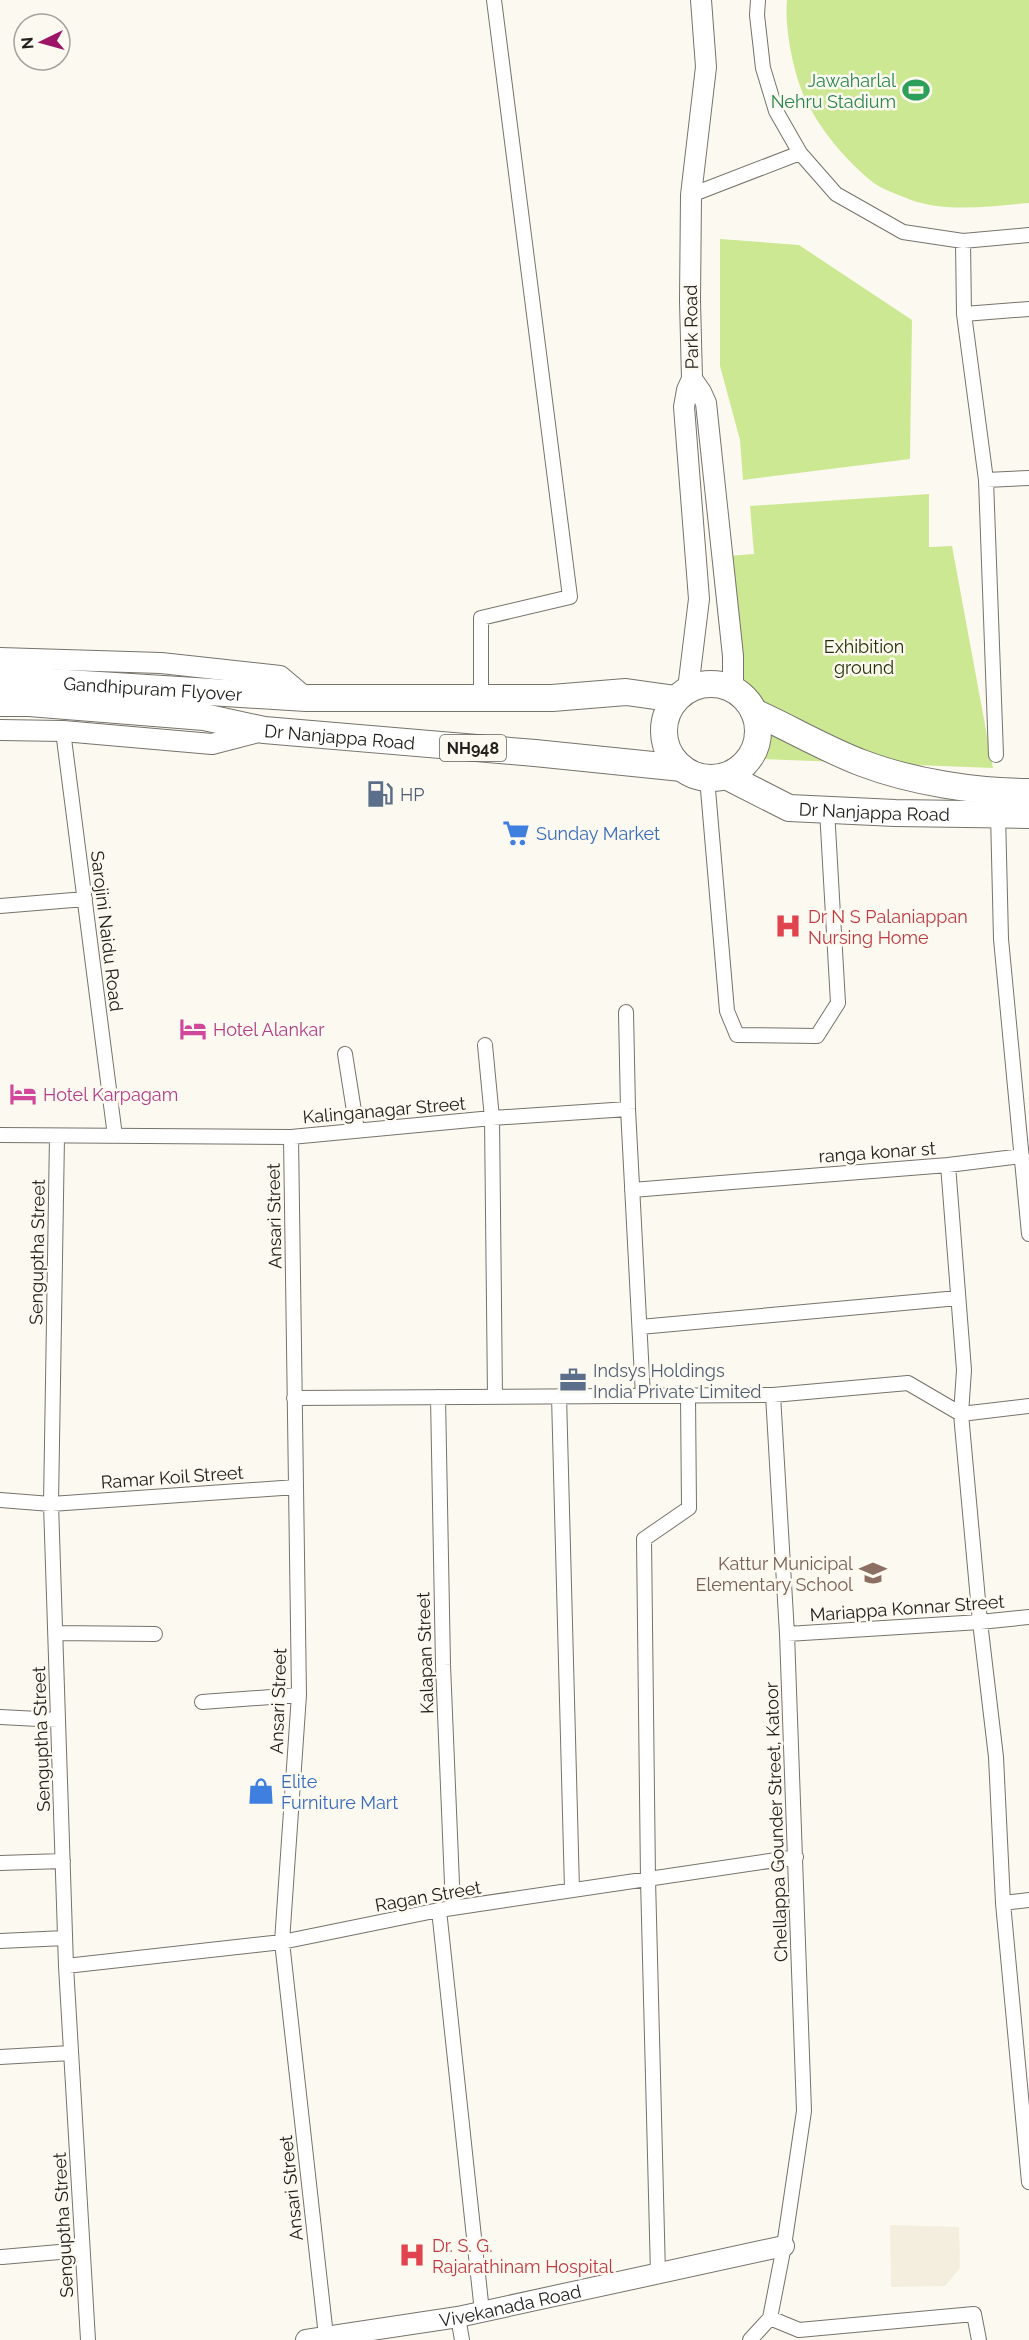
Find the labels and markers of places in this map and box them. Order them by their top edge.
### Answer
place label: Jawaharlal Nehru Stadium [771,70,896,112]
sports icon: Jawaharlal Nehru Stadium [901,75,931,105]
fuel station icon: HP [365,779,395,809]
place label: HP [400,784,424,805]
supermarket icon: Sunday Market [501,818,531,848]
place label: Sunday Market [536,823,660,844]
place label: Dr N S Palaniappan Nursing Home [808,906,968,948]
hospital icon: Dr N S Palaniappan Nursing Home [773,911,803,941]
hotel icon: Hotel Alankar [178,1014,208,1044]
place label: Hotel Alankar [213,1019,325,1040]
hotel icon: Hotel Karpagam [8,1079,38,1109]
place label: Hotel Karpagam [43,1084,178,1105]
place label: Indsys Holdings India Private Limited [593,1360,762,1402]
office icon: Indsys Holdings India Private Limited [558,1365,588,1395]
place label: Kattur Municipal Elementary School [695,1553,853,1595]
school or university icon: Kattur Municipal Elementary School [858,1558,888,1588]
place label: Elite Furniture Mart [281,1771,398,1813]
shop icon: Elite Furniture Mart [246,1776,276,1806]
place label: Dr. S. G. Rajarathinam Hospital [432,2235,614,2277]
hospital icon: Dr. S. G. Rajarathinam Hospital [397,2240,427,2270]

